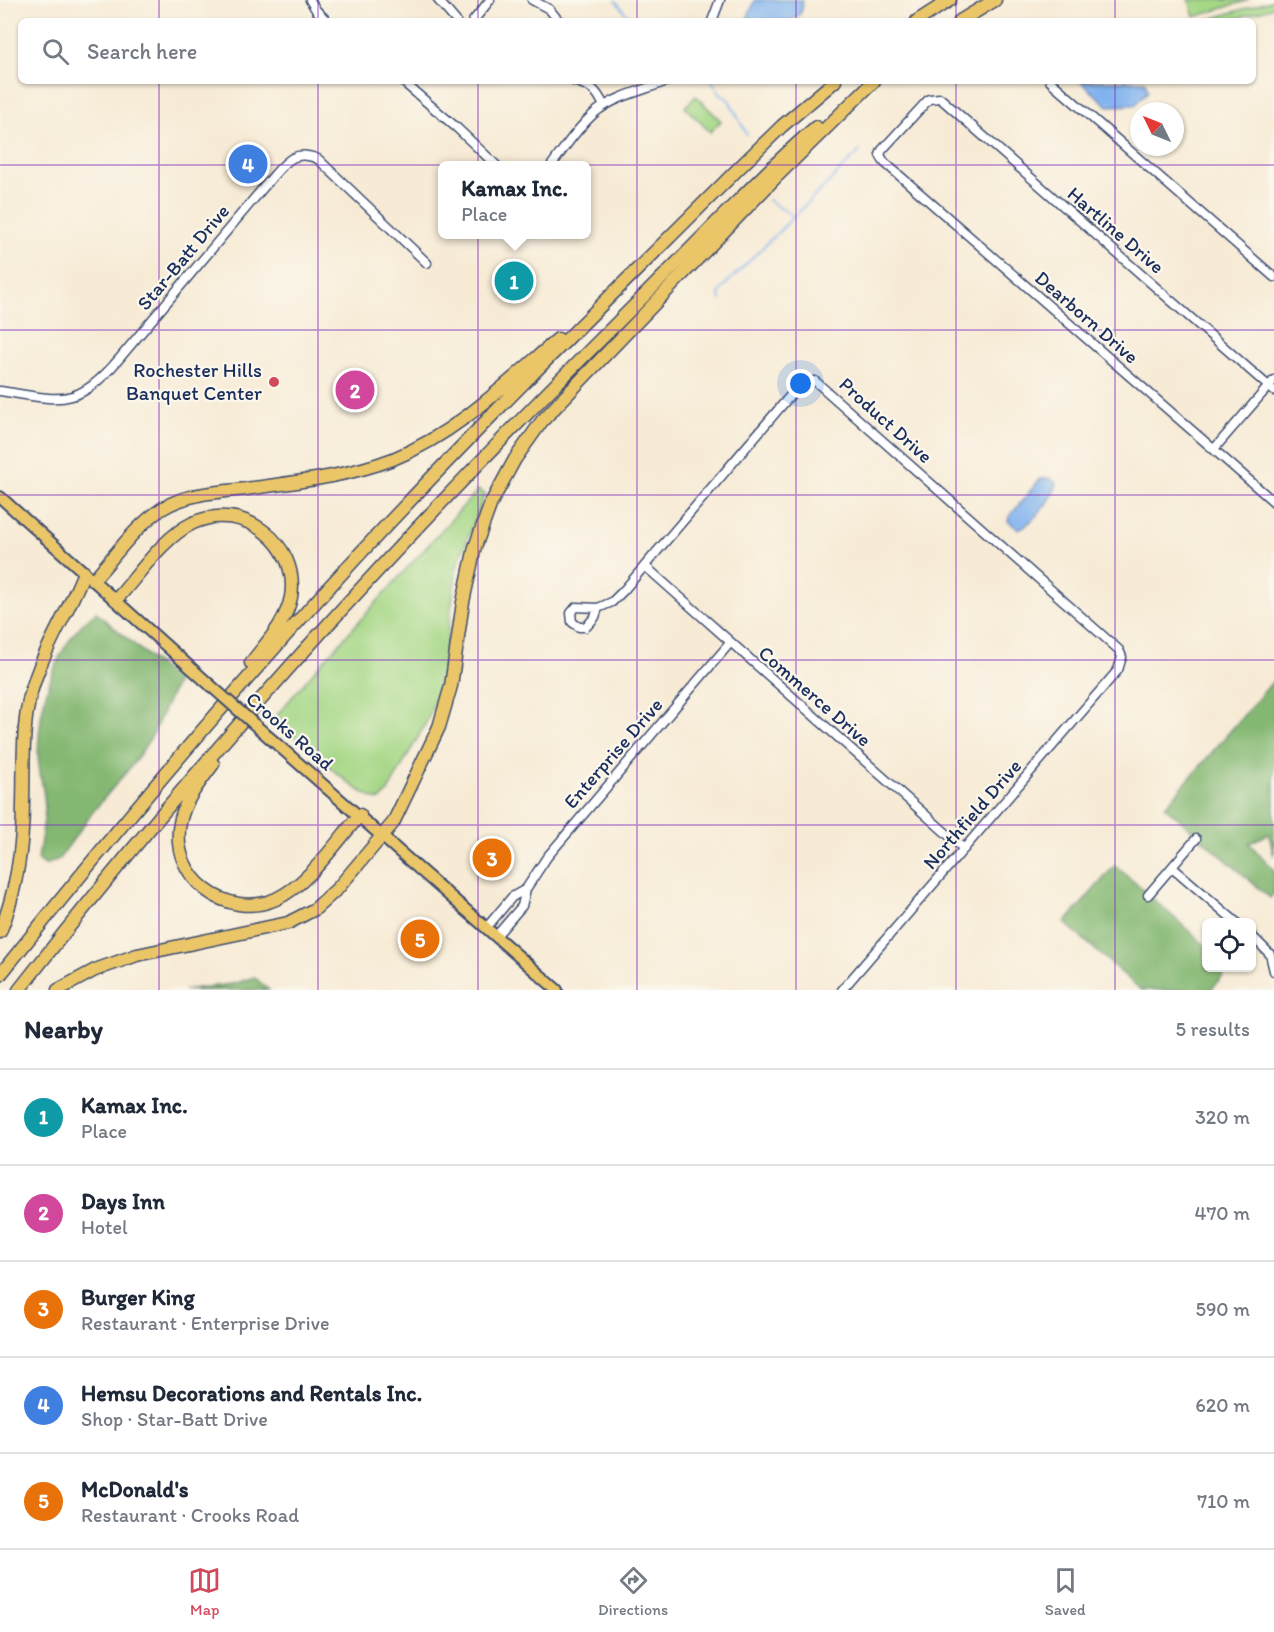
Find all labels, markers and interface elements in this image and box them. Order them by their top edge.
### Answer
search box [18,18,1256,84]
icon: search [39,35,72,68]
text: Search here [87,38,197,65]
north arrow [1130,102,1184,156]
pin: 4 [228,142,268,186]
popup [438,161,591,239]
text: Kamax Inc. [461,175,568,202]
street label: Hartline Drive [1063,181,1169,279]
street label: Star-Batt Drive [132,199,234,315]
text: Place [461,202,507,226]
pin: 1 [494,258,534,304]
street label: Dearborn Drive [1030,265,1144,369]
place label: Rochester Hills Banquet Center [126,358,262,405]
pin: 2 [336,368,374,412]
your location [786,369,815,398]
street label: Product Drive [834,372,938,468]
marker: Rochester Hills Banquet Center [267,375,281,389]
street label: Commerce Drive [754,640,876,752]
street label: Crooks Road [241,686,339,776]
street label: Enterprise Drive [558,693,668,813]
street label: Northfield Drive [918,754,1026,874]
pin: 3 [472,836,512,880]
pin: 5 [400,916,440,962]
map controls [1202,918,1256,972]
button: locate [1202,918,1256,972]
text: Nearby [24,1013,103,1045]
text: 5 results [1176,1017,1250,1041]
text: Kamax Inc. [81,1092,188,1119]
text: 1 [39,1105,48,1129]
text: 320 m [1195,1105,1250,1129]
text: Place [81,1119,127,1143]
text: Days Inn [81,1188,165,1215]
text: 2 [38,1201,49,1225]
text: 470 m [1194,1201,1250,1225]
text: Hotel [81,1215,128,1239]
text: Burger King [81,1284,195,1311]
text: 3 [38,1297,49,1321]
text: 590 m [1195,1297,1250,1321]
text: Restaurant · Enterprise Drive [81,1311,329,1335]
text: Hemsu Decorations and Rentals Inc. [81,1380,422,1407]
text: 4 [37,1393,50,1417]
text: 620 m [1195,1393,1250,1417]
text: Shop · Star-Batt Drive [81,1407,268,1431]
text: McDonald's [81,1476,189,1503]
text: 5 [38,1489,49,1513]
text: 710 m [1197,1489,1250,1513]
text: Restaurant · Crooks Road [81,1503,299,1527]
tab: Map [188,1564,221,1619]
tab: Directions [598,1564,668,1619]
tab: Saved [1045,1564,1086,1619]

